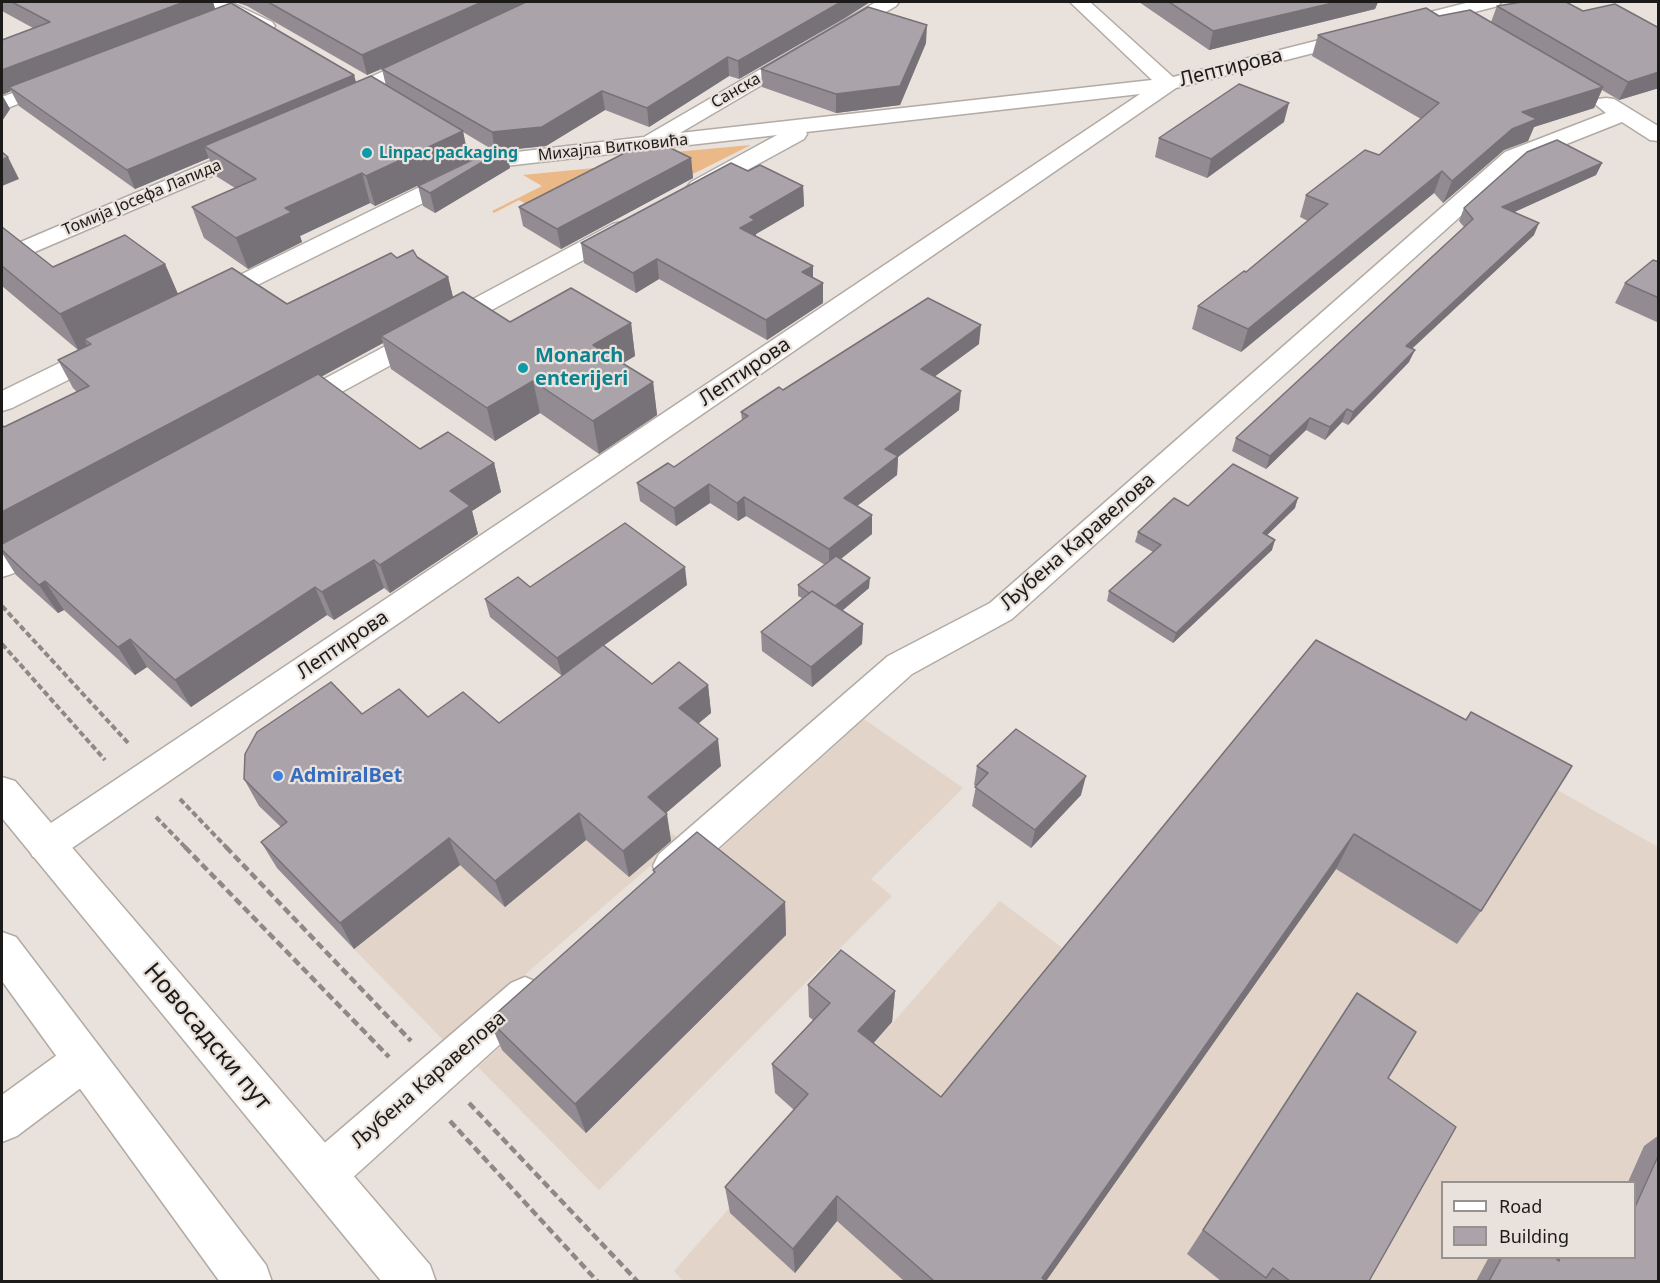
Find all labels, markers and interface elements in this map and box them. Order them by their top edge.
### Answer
street label: Лептирова [1177,44,1285,92]
street label: Санска [708,69,764,113]
street label: Михајла Витковића [537,131,689,165]
place label: Linpac packaging [379,143,518,163]
marker: Linpac packaging [360,146,374,160]
street label: Томија Јосефа Лапида [60,156,224,240]
street label: Лептирова [695,333,795,411]
place label: Monarch enterijeri [535,344,628,391]
marker: Monarch enterijeri [516,361,530,375]
street label: Љубена Каравелова [996,468,1160,616]
street label: Лептирова [293,606,393,684]
place label: AdmiralBet [290,764,402,788]
marker: AdmiralBet [271,769,285,783]
street label: Новосадски пут [137,958,277,1116]
street label: Љубена Каравелова [347,1006,511,1154]
legend [1441,1181,1636,1259]
text: Road [1499,1194,1542,1218]
text: Building [1499,1224,1569,1248]

